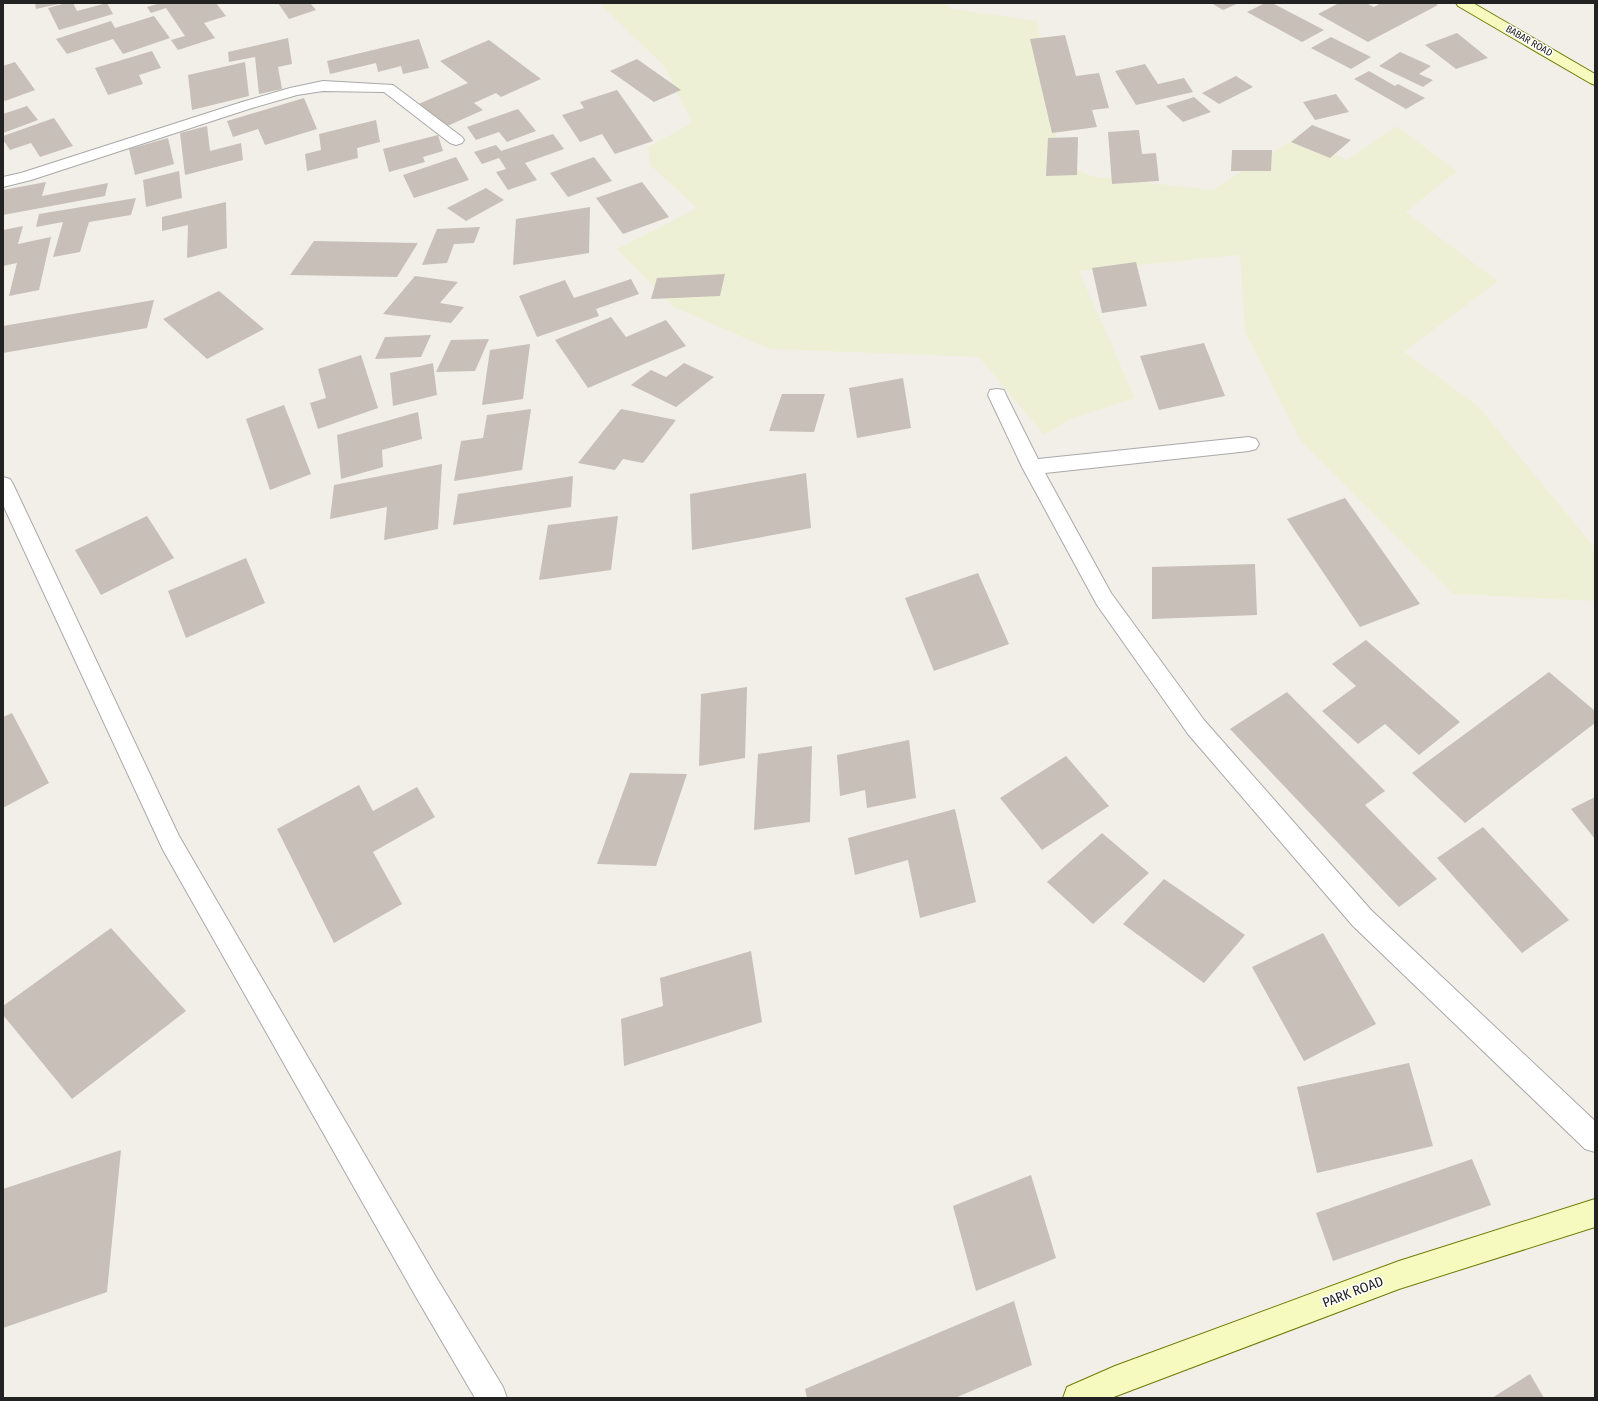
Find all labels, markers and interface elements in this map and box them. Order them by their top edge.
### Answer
street label: BABAR ROAD [1504,23,1555,59]
street label: PARK ROAD [1320,1273,1386,1311]

